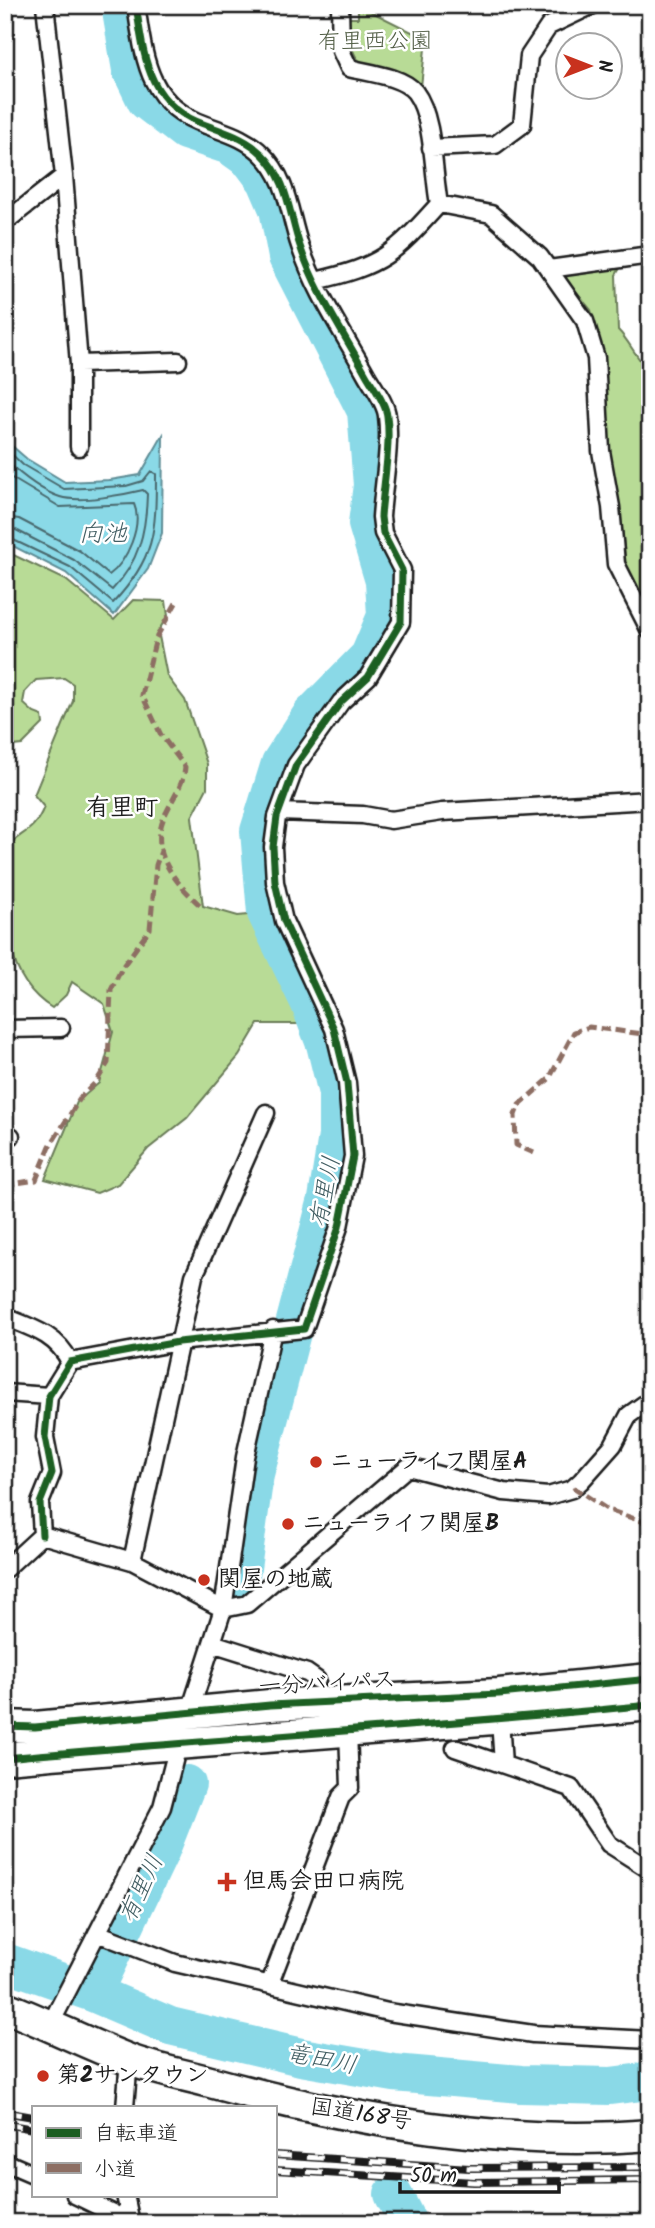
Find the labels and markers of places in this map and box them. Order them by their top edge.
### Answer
place label: ニューライフ関屋A [330,1444,528,1480]
marker: ニューライフ関屋A [308,1454,324,1470]
place label: ニューライフ関屋B [302,1506,499,1542]
marker: ニューライフ関屋B [280,1516,296,1532]
place label: 関屋の地蔵 [218,1562,333,1598]
marker: 関屋の地蔵 [196,1572,212,1588]
place label: 但馬会田口病院 [243,1864,404,1900]
marker: 但馬会田口病院 [217,1872,237,1892]
place label: 第2サンタウン [57,2058,208,2094]
marker: 第2サンタウン [35,2068,51,2084]

